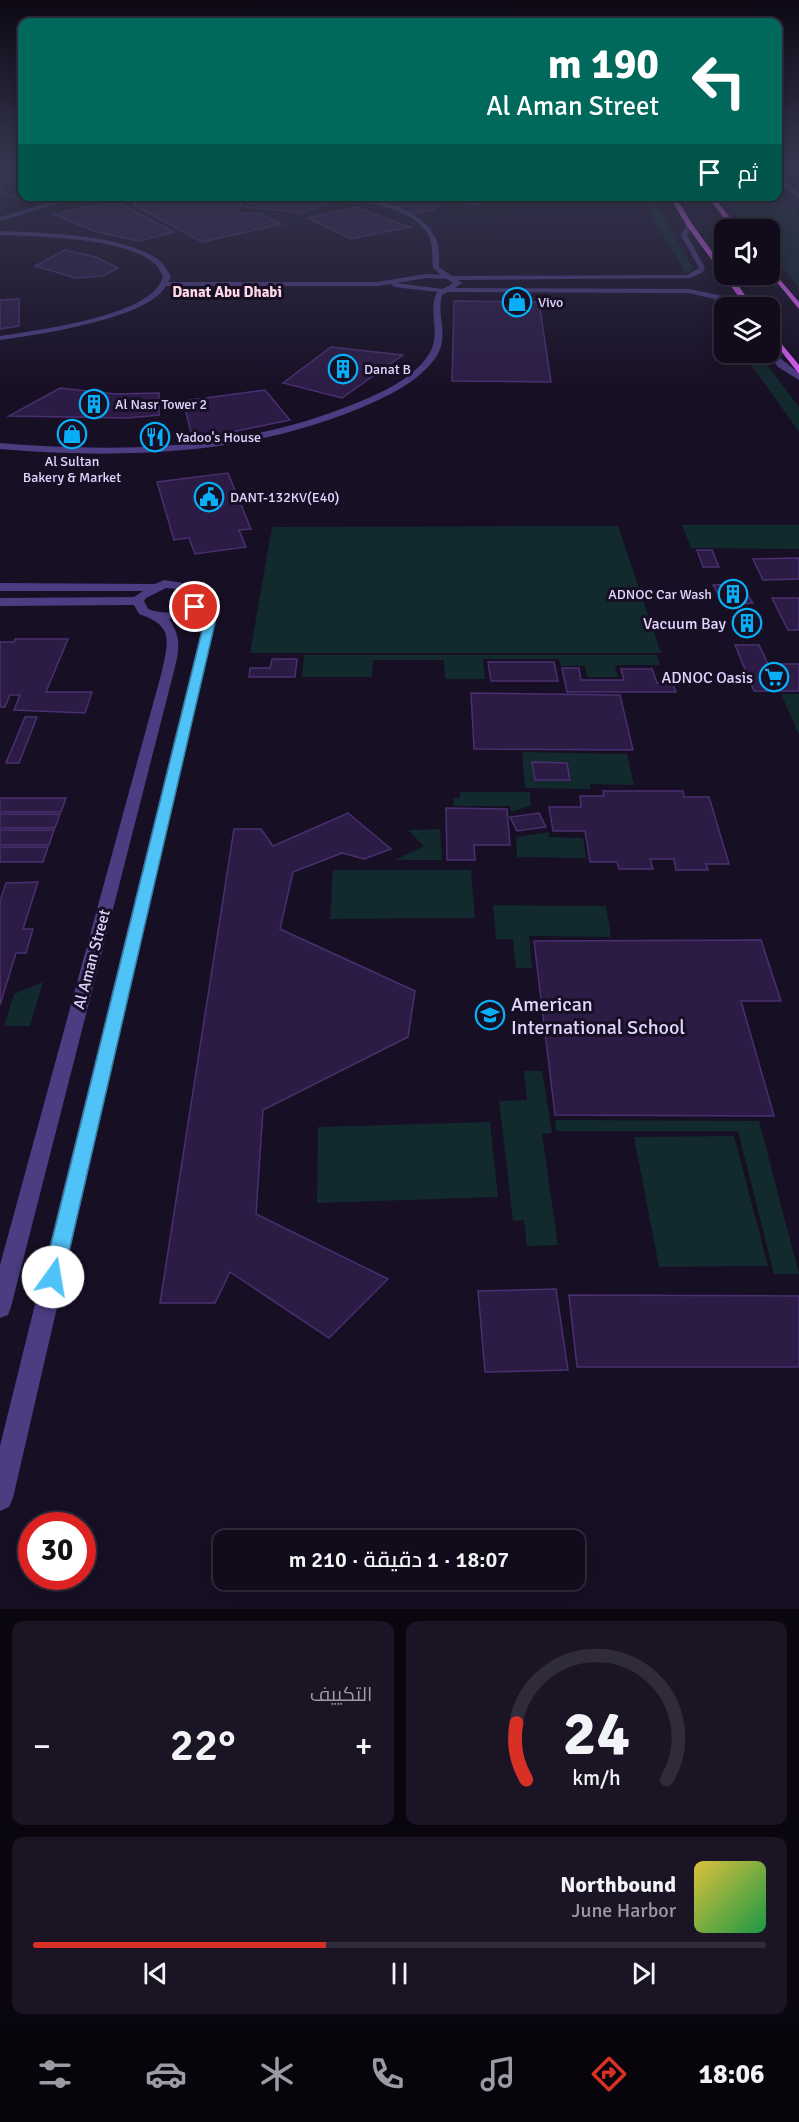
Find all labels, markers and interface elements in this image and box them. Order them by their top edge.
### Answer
text: 190 m [548,39,659,90]
icon: left [680,42,758,120]
text: Al Aman Street [486,90,659,123]
icon: arrive [693,156,726,189]
text: ثم [738,160,758,187]
map controls [714,219,780,363]
button: sound [714,219,780,285]
district label: Danat Abu Dhabi [172,283,282,301]
shop icon: Vivo [501,286,533,318]
place label: Vivo [538,294,563,311]
button: layers [714,297,780,363]
building icon: Danat B [327,353,359,385]
place label: Danat B [364,361,411,378]
building icon: Al Nasr Tower 2 [78,388,110,420]
place label: Al Nasr Tower 2 [115,396,207,413]
shop icon: Al Sultan Bakery & Market [56,418,88,450]
restaurant icon: Yadoo's House [139,421,171,453]
place label: Yadoo's House [176,429,261,446]
place label: Al Sultan Bakery & Market [23,453,121,486]
public building icon: DANT-132KV(E40) [193,481,225,513]
place label: DANT-132KV(E40) [230,489,339,506]
building icon: ADNOC Car Wash [717,578,749,610]
pin [169,581,220,632]
place label: ADNOC Car Wash [608,586,712,603]
icon: arrive [178,590,211,623]
building icon: Vacuum Bay [731,607,763,639]
place label: Vacuum Bay [643,614,727,634]
supermarket icon: ADNOC Oasis [758,661,790,693]
place label: ADNOC Oasis [661,668,753,688]
street label: Al Aman Street [69,907,115,1011]
place label: American International School [511,992,685,1040]
school or university icon: American International School [474,999,506,1031]
position arrow [21,1245,85,1309]
speed limit sign: 30 [18,1512,96,1590]
text: 18:07 · 1 دقيقة · 210 m [289,1546,509,1573]
text: التكييف [310,1682,373,1707]
text: 24 [563,1695,630,1772]
text: 22° [170,1718,236,1773]
text: − [33,1726,51,1767]
text: + [355,1726,372,1767]
text: km/h [572,1765,621,1791]
text: Northbound [560,1871,676,1898]
text: June Harbor [571,1898,676,1923]
icon: previous [139,1957,172,1990]
icon: pause [383,1957,416,1990]
icon: next [627,1957,660,1990]
icon: filters [34,2053,76,2095]
icon: car [145,2053,187,2095]
icon: climate [256,2053,298,2095]
icon: phone [366,2053,408,2095]
icon: music [477,2053,519,2095]
icon: directions [588,2053,630,2095]
text: 18:06 [698,2058,765,2091]

